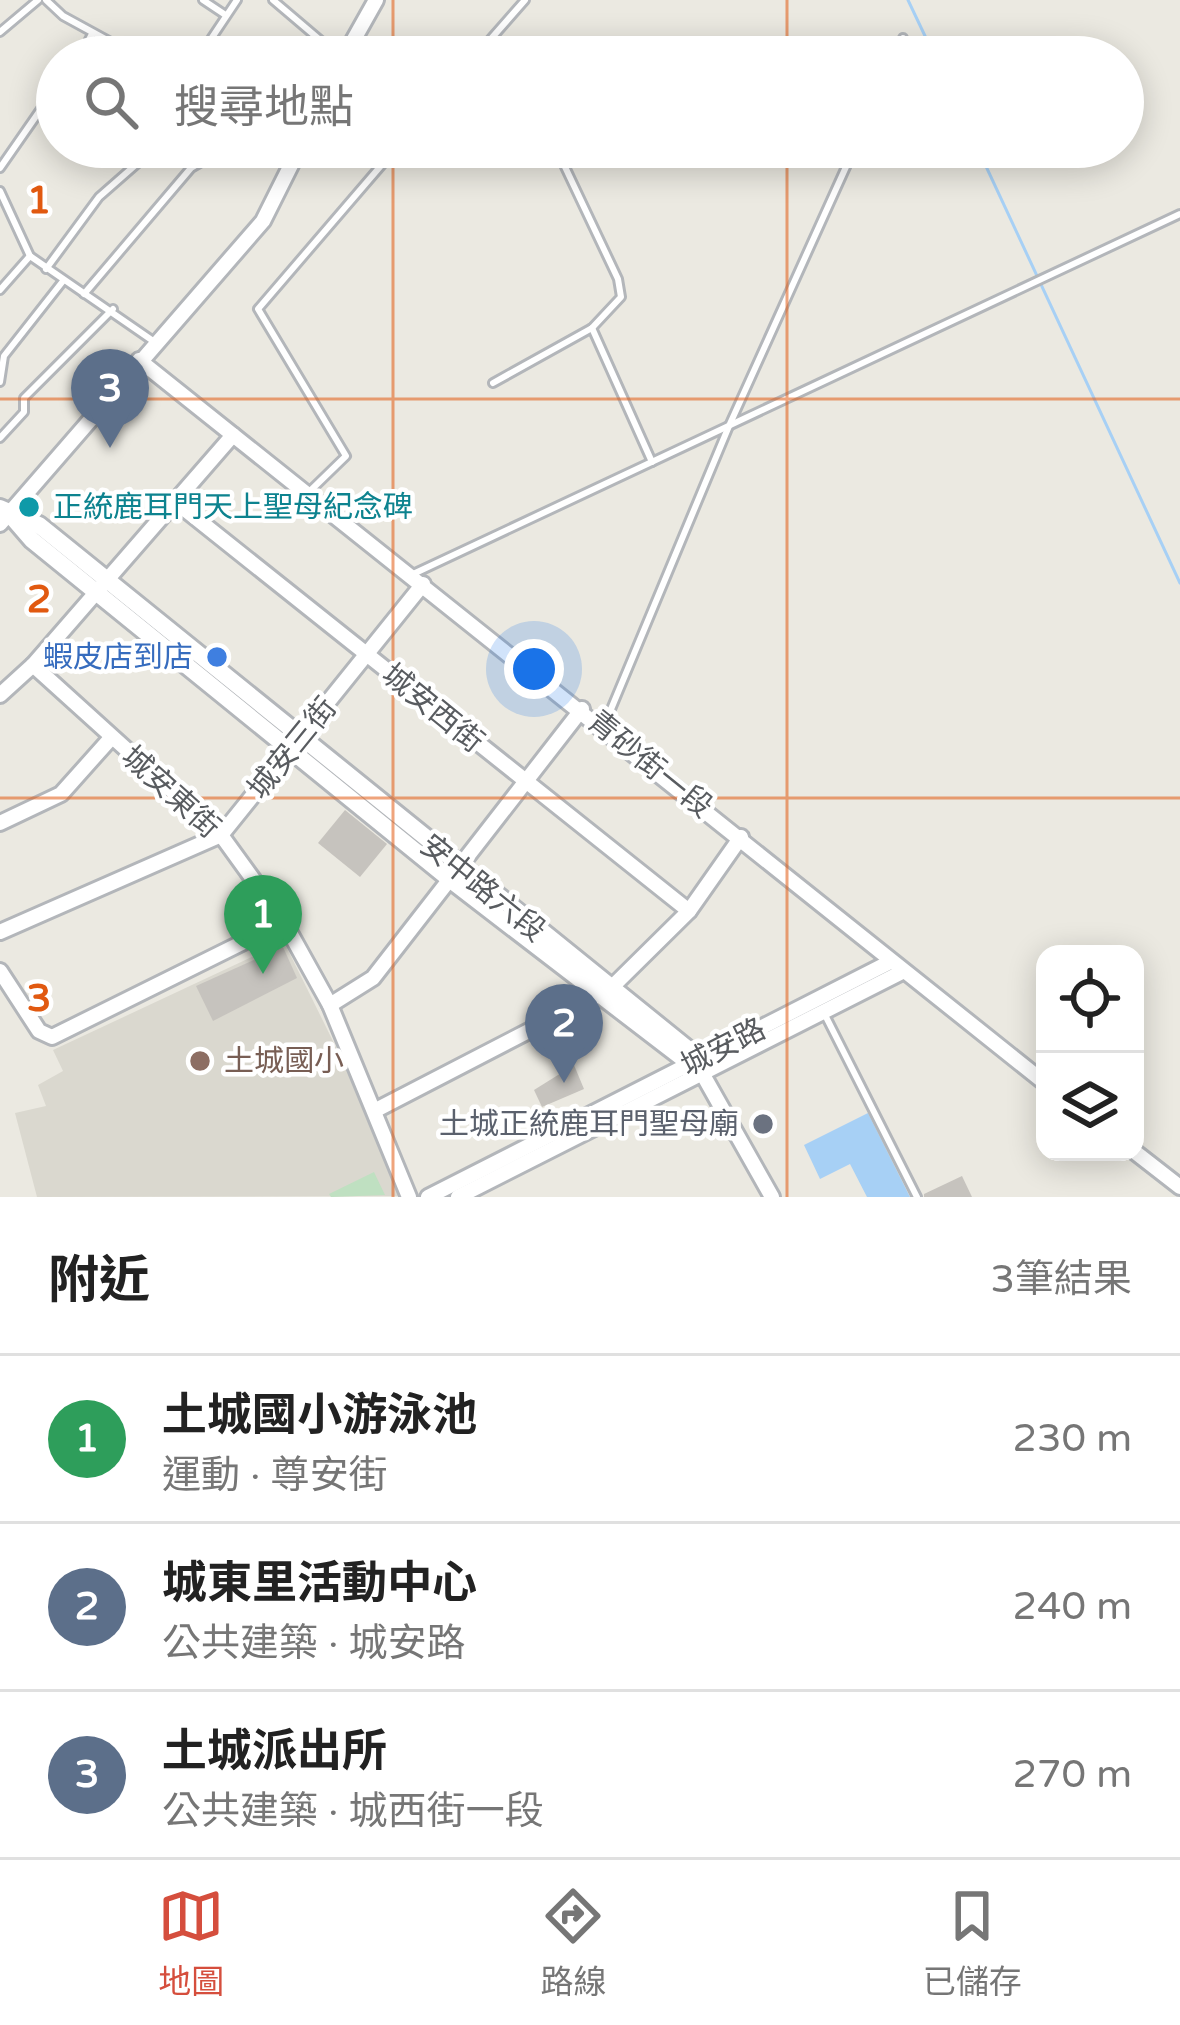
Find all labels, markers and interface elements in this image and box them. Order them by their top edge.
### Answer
search box [36,36,1144,168]
icon: search [78,69,144,135]
text: 搜尋地點 [174,81,354,135]
text: 1 [27,177,51,224]
pin: 3 [71,349,149,448]
place label: 正統鹿耳門天上聖母紀念碑 [53,489,413,526]
marker: 正統鹿耳門天上聖母紀念碑 [16,494,42,520]
text: 2 [27,576,51,623]
place label: 蝦皮店到店 [43,639,193,676]
your location [504,639,564,699]
marker: 蝦皮店到店 [204,644,230,670]
street label: 城安西街 [374,656,491,761]
street label: 城安三街 [240,690,345,807]
street label: 青砂街一段 [580,703,720,826]
street label: 城安東街 [114,738,228,846]
street label: 安中路六段 [413,827,553,950]
pin: 1 [224,875,302,974]
map controls [1036,945,1144,1161]
button: locate [1036,945,1144,1053]
text: 3 [27,975,51,1022]
pin: 2 [525,984,603,1083]
street label: 城安路 [675,1011,772,1084]
place label: 土城國小 [224,1043,344,1080]
marker: 土城國小 [187,1048,213,1074]
button: layers [1036,1053,1144,1161]
place label: 土城正統鹿耳門聖母廟 [439,1106,739,1143]
marker: 土城正統鹿耳門聖母廟 [750,1111,776,1137]
text: 附近 [48,1250,150,1312]
text: 3筆結果 [991,1256,1132,1303]
text: 土城國小游泳池 [162,1389,477,1443]
text: 1 [75,1415,99,1462]
text: 230 m [1013,1415,1132,1462]
text: 運動 · 尊安街 [162,1452,387,1499]
text: 城東里活動中心 [162,1557,477,1611]
text: 2 [75,1583,99,1630]
text: 240 m [1013,1583,1132,1630]
text: 公共建築 · 城安路 [162,1620,465,1667]
text: 土城派出所 [162,1725,387,1779]
text: 3 [75,1751,99,1798]
text: 270 m [1013,1751,1132,1798]
text: 公共建築 · 城西街一段 [162,1788,543,1835]
tab: 地圖 [158,1883,224,2003]
tab: 路線 [540,1883,606,2003]
tab: 已儲存 [923,1883,1022,2003]

